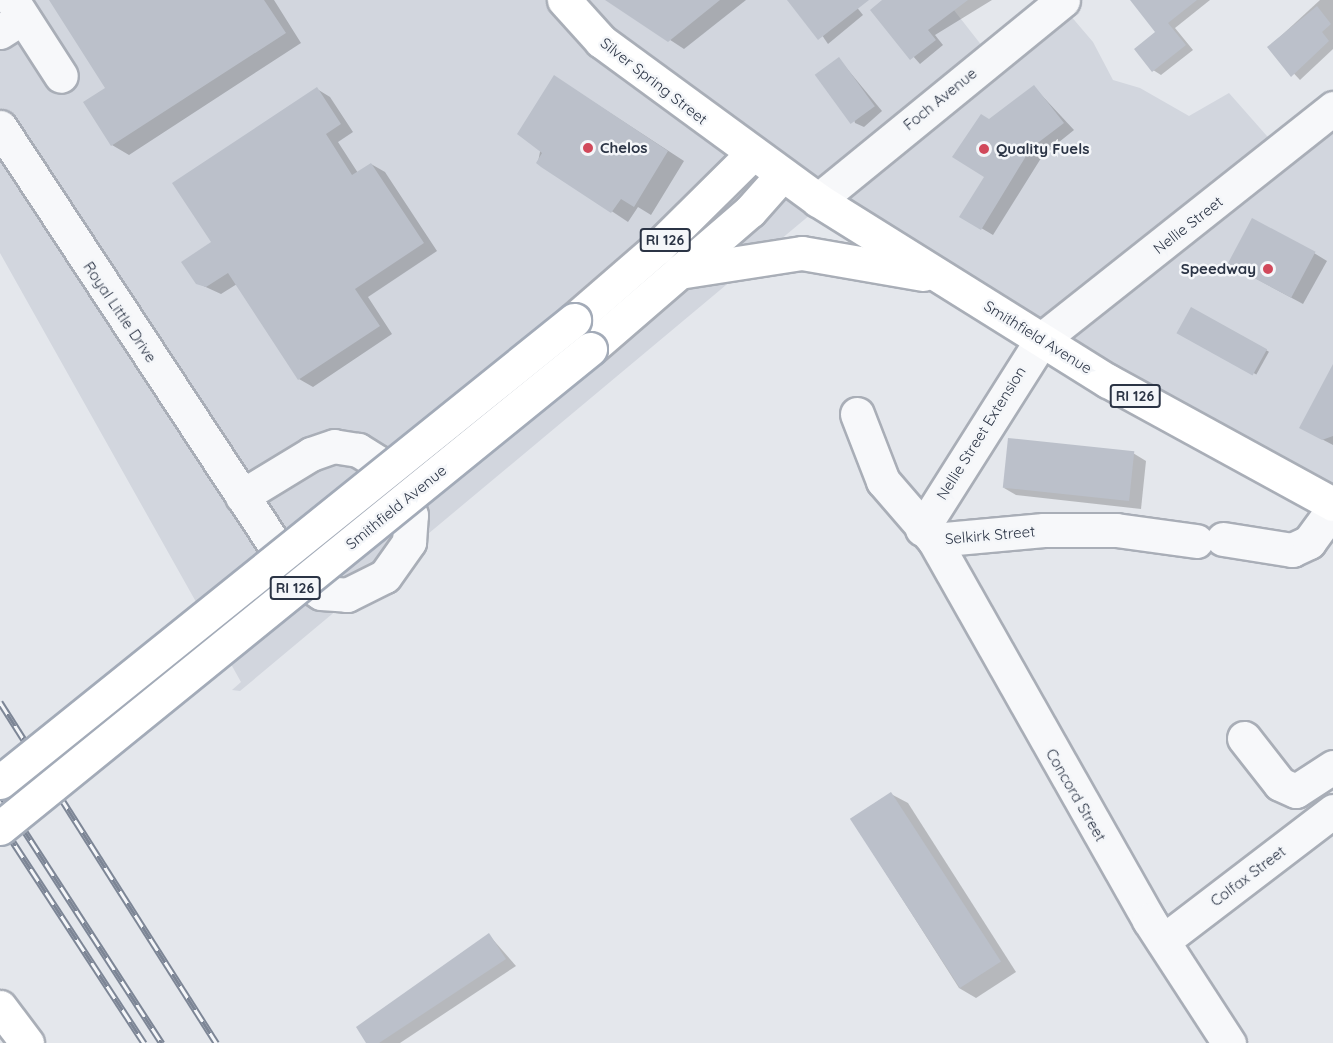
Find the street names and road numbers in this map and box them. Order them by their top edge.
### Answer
street label: Silver Spring Street [597,34,711,128]
street label: Foch Avenue [900,64,980,134]
street label: Nellie Street [1150,192,1226,258]
road number: RI 126 [640,229,690,251]
street label: Royal Little Drive [80,258,160,366]
street label: Smithfield Avenue [981,297,1095,377]
street label: Nellie Street Extension [933,363,1029,503]
road number: RI 126 [1110,385,1160,407]
street label: Smithfield Avenue [342,461,450,553]
street label: Selkirk Street [944,522,1036,548]
road number: RI 126 [270,577,320,599]
street label: Concord Street [1042,745,1110,845]
street label: Colfax Street [1207,842,1289,910]

